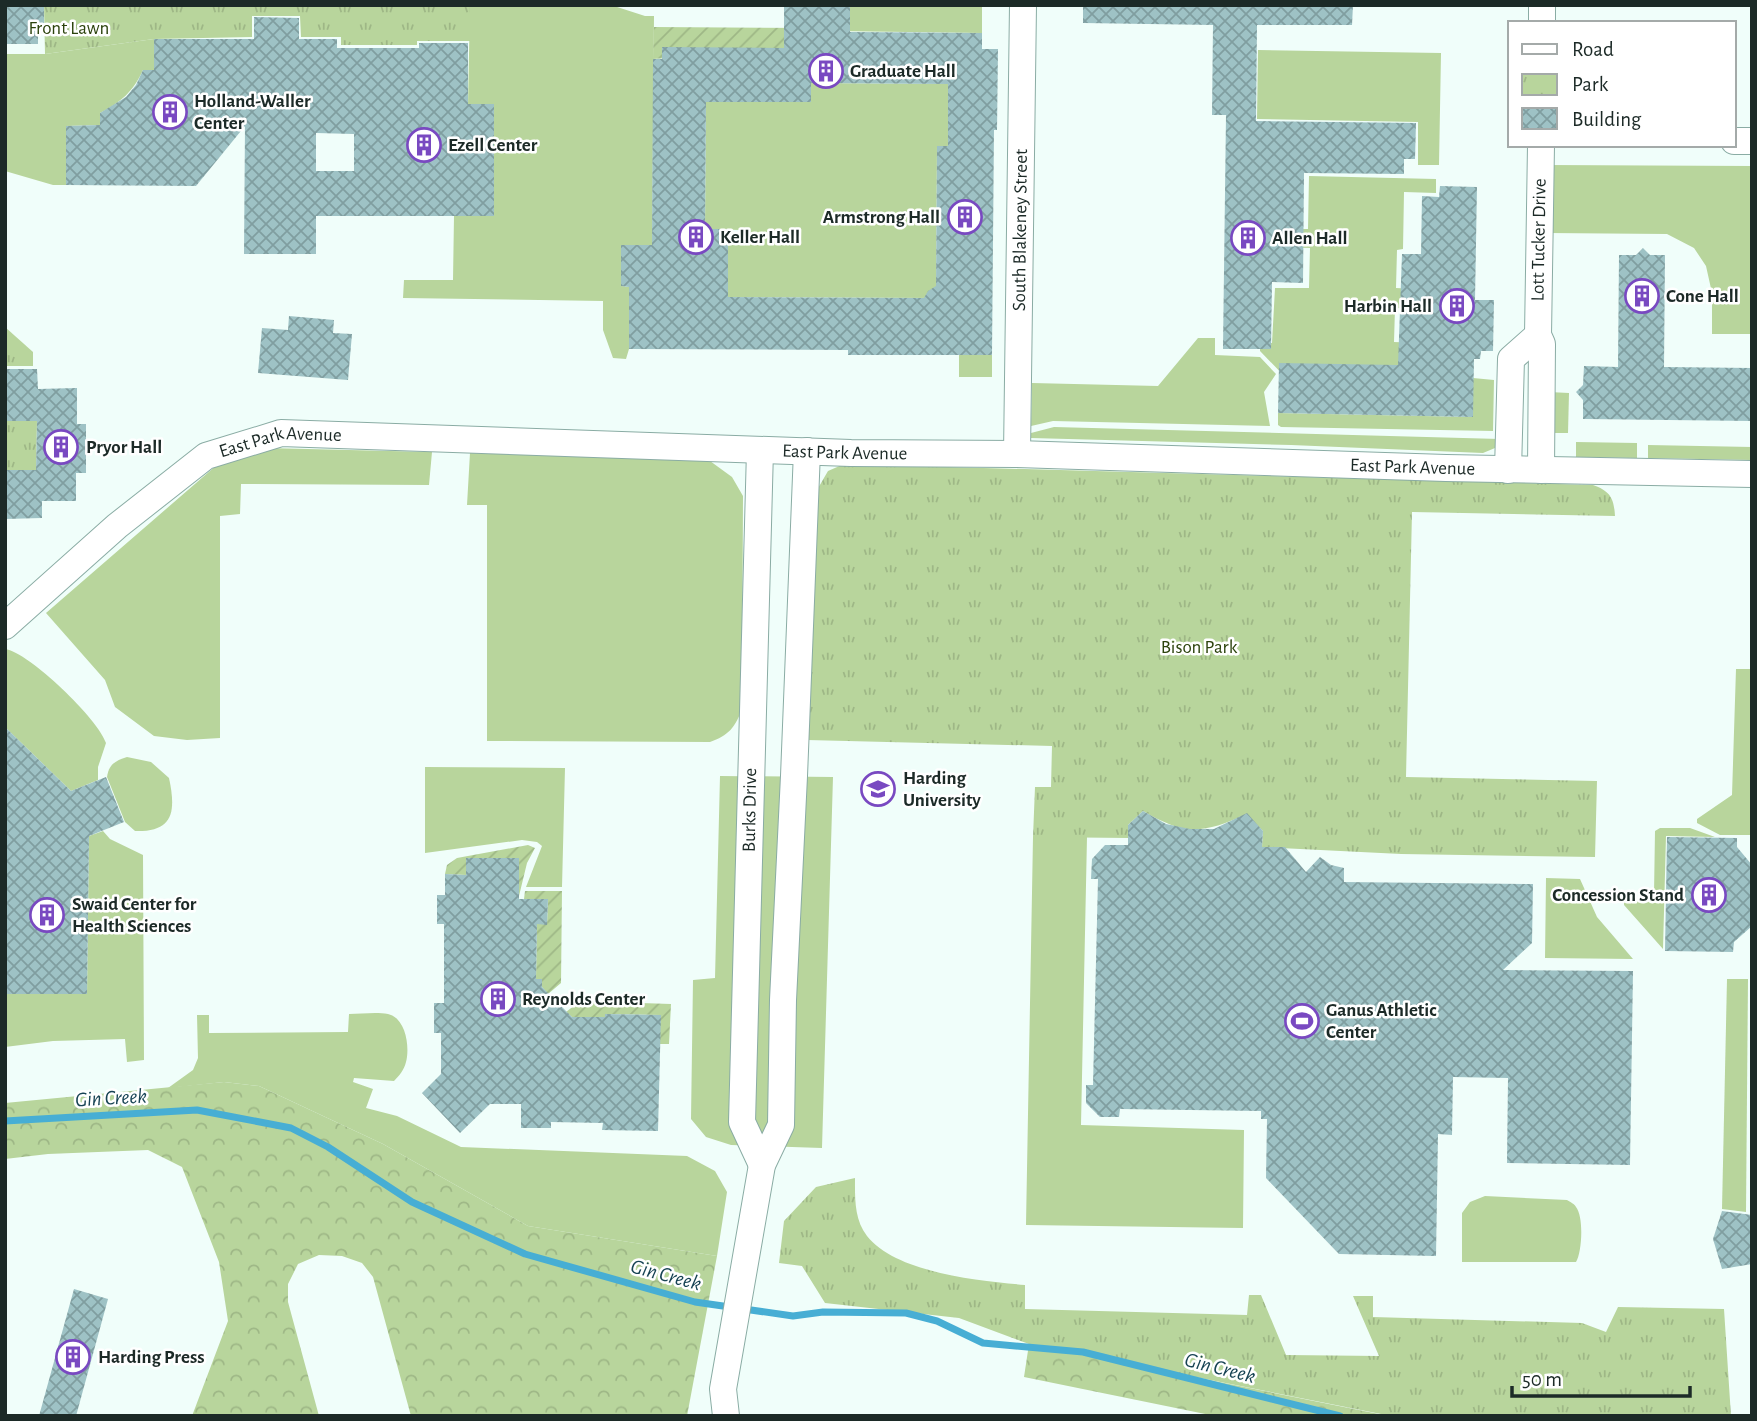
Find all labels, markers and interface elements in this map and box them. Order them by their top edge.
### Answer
park label: Front Lawn [29,19,109,38]
legend [1508,21,1736,147]
text: Road [1572,39,1614,60]
building icon: Graduate Hall [807,52,845,90]
place label: Graduate Hall [850,62,956,81]
text: Park [1572,74,1609,95]
place label: Holland-Waller Center [194,92,311,133]
building icon: Holland-Waller Center [151,93,189,131]
text: Building [1572,109,1642,130]
building icon: Ezell Center [405,126,443,164]
place label: Ezell Center [448,136,538,155]
street label: South Blakeney Street [1009,149,1031,311]
street label: Lott Tucker Drive [1528,178,1550,302]
building icon: Armstrong Hall [946,198,984,236]
place label: Armstrong Hall [823,208,940,227]
building icon: Keller Hall [677,218,715,256]
building icon: Allen Hall [1229,219,1267,257]
place label: Keller Hall [720,228,800,247]
place label: Allen Hall [1272,229,1348,248]
building icon: Cone Hall [1623,277,1661,315]
building icon: Harbin Hall [1438,287,1476,325]
place label: Cone Hall [1666,287,1739,306]
place label: Harbin Hall [1344,297,1432,316]
street label: East Park Avenue [217,423,342,461]
building icon: Pryor Hall [42,428,80,466]
place label: Pryor Hall [86,438,162,457]
street label: East Park Avenue [782,441,907,463]
street label: East Park Avenue [1350,455,1475,478]
park label: Bison Park [1161,638,1238,657]
street label: Burks Drive [740,768,760,852]
place label: Harding University [903,769,981,810]
school or university icon: Harding University [859,770,897,808]
building icon: Concession Stand [1690,876,1728,914]
place label: Concession Stand [1552,886,1684,905]
place label: Swaid Center for Health Sciences [72,895,197,936]
building icon: Swaid Center for Health Sciences [28,896,66,934]
building icon: Reynolds Center [479,980,517,1018]
place label: Reynolds Center [522,990,645,1009]
place label: Ganus Athletic Center [1326,1001,1437,1042]
sports icon: Ganus Athletic Center [1283,1002,1321,1040]
water label: Gin Creek [74,1086,148,1110]
water label: Gin Creek [629,1256,704,1295]
building icon: Harding Press [54,1338,92,1376]
place label: Harding Press [98,1348,204,1367]
water label: Gin Creek [1183,1349,1258,1387]
scale bar [1512,1354,1690,1398]
text: 50 m [1522,1369,1562,1390]

